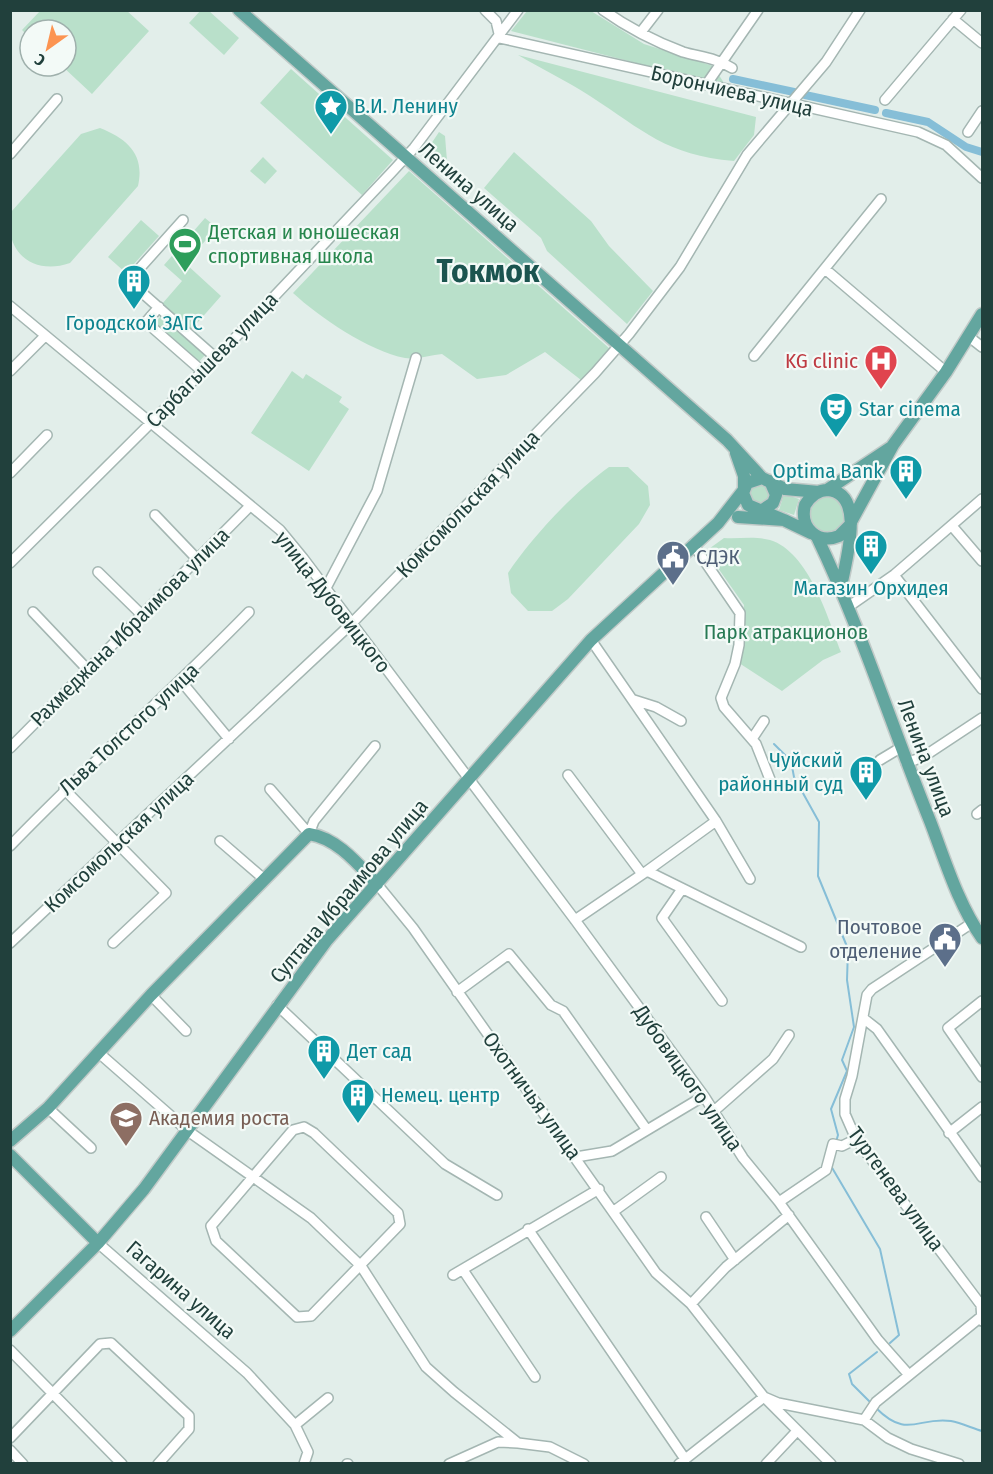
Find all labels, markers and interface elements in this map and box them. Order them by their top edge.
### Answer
north arrow [18,18,78,78]
text: С [31,49,49,70]
street label: Борончиева улица [648,60,816,122]
place icon: В.И. Ленину [313,88,349,135]
place label: В.И. Ленину [354,93,458,119]
street label: Ленина улица [414,136,524,238]
place label: Детская и юношеская спортивная школа [207,219,400,269]
sports icon: Детская и юношеская спортивная школа [167,226,203,273]
district label: Токмок [437,251,540,291]
building icon: Городской ЗАГС [116,263,152,310]
street label: Сарбагышева улица [141,287,283,433]
place label: Городской ЗАГС [65,310,203,336]
hospital icon: KG clinic [863,343,899,390]
place label: KG clinic [785,348,858,374]
theatre icon: Star cinema [818,391,854,438]
place label: Star cinema [859,396,961,422]
street label: Комсомольская улица [391,425,545,583]
building icon: Optima Bank [888,453,924,500]
place label: Optima Bank [772,458,883,484]
street label: Рахмеджана Ибраимова улица [25,522,235,732]
street label: улица Дубовицкого [270,526,396,678]
building icon: Магазин Орхидея [853,528,889,575]
public building icon: СДЭК [655,539,691,586]
place label: СДЭК [696,544,740,570]
place label: Магазин Орхидея [793,575,949,601]
park label: Парк атракционов [704,619,868,645]
street label: Льва Толстого улица [54,657,204,801]
street label: Ленина улица [892,695,960,821]
place label: Чуйский районный суд [718,747,843,797]
building icon: Чуйский районный суд [848,754,884,801]
street label: Комсомольская улица [39,766,199,918]
street label: Султана Ибраимова улица [264,794,434,988]
place label: Почтовое отделение [829,914,922,964]
public building icon: Почтовое отделение [927,921,963,968]
street label: Дубовицкого улица [627,999,748,1156]
street label: Охотничья улица [477,1027,587,1165]
building icon: Дет сад [306,1033,342,1080]
place label: Дет сад [346,1038,412,1064]
building icon: Немец. центр [340,1077,376,1124]
place label: Немец. центр [381,1082,500,1108]
school or university icon: Академия роста [108,1100,144,1147]
place label: Академия роста [149,1105,289,1131]
street label: Тургенева улица [842,1122,950,1256]
street label: Гагарина улица [121,1235,241,1345]

